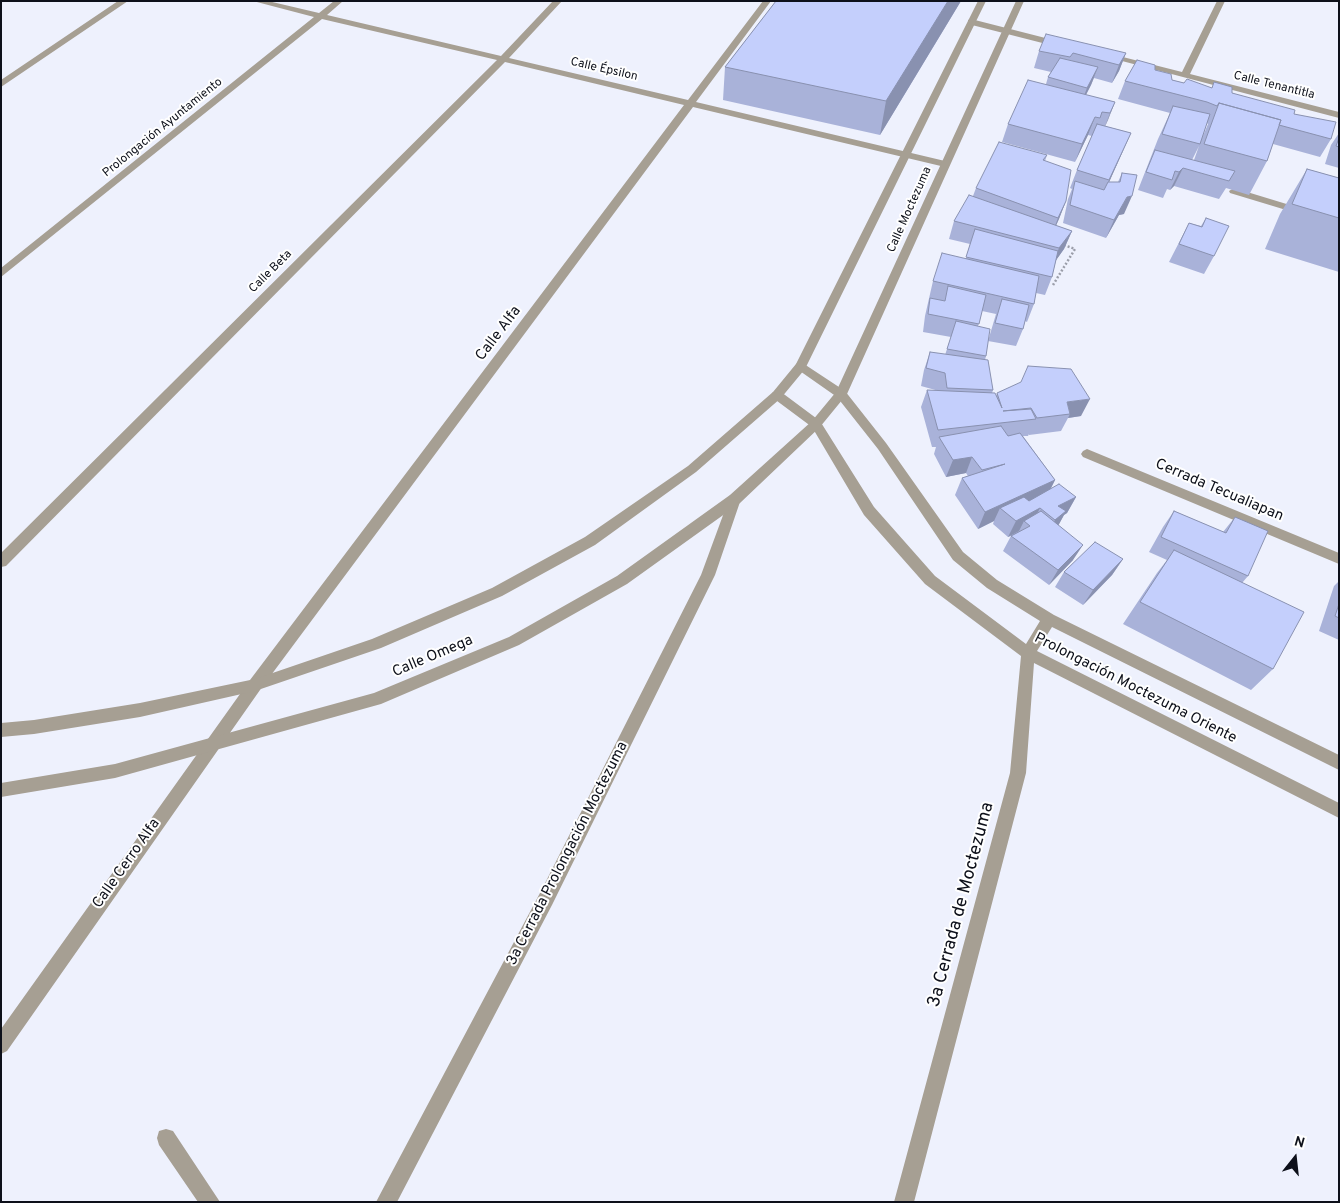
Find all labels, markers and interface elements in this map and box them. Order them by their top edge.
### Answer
street label: Calle Épsilon [569,55,639,85]
street label: Calle Tenantitla [1232,69,1316,103]
street label: Prolongación Ayuntamiento [100,75,226,181]
street label: Calle Moctezuma [885,165,935,255]
street label: Calle Beta [247,248,295,296]
street label: Calle Alfa [473,303,525,365]
street label: Cerrada Tecualiapan [1152,456,1286,526]
street label: Prolongación Moctezuma Oriente [1031,630,1239,748]
street label: Calle Omega [390,632,476,682]
street label: 3a Cerrada Prolongación Moctezuma [504,739,632,969]
street label: 3a Cerrada de Moctezuma [924,800,1000,1010]
street label: Calle Cerro Alfa [89,816,165,912]
north arrow [1270,1133,1320,1183]
text: N [1292,1134,1306,1153]

